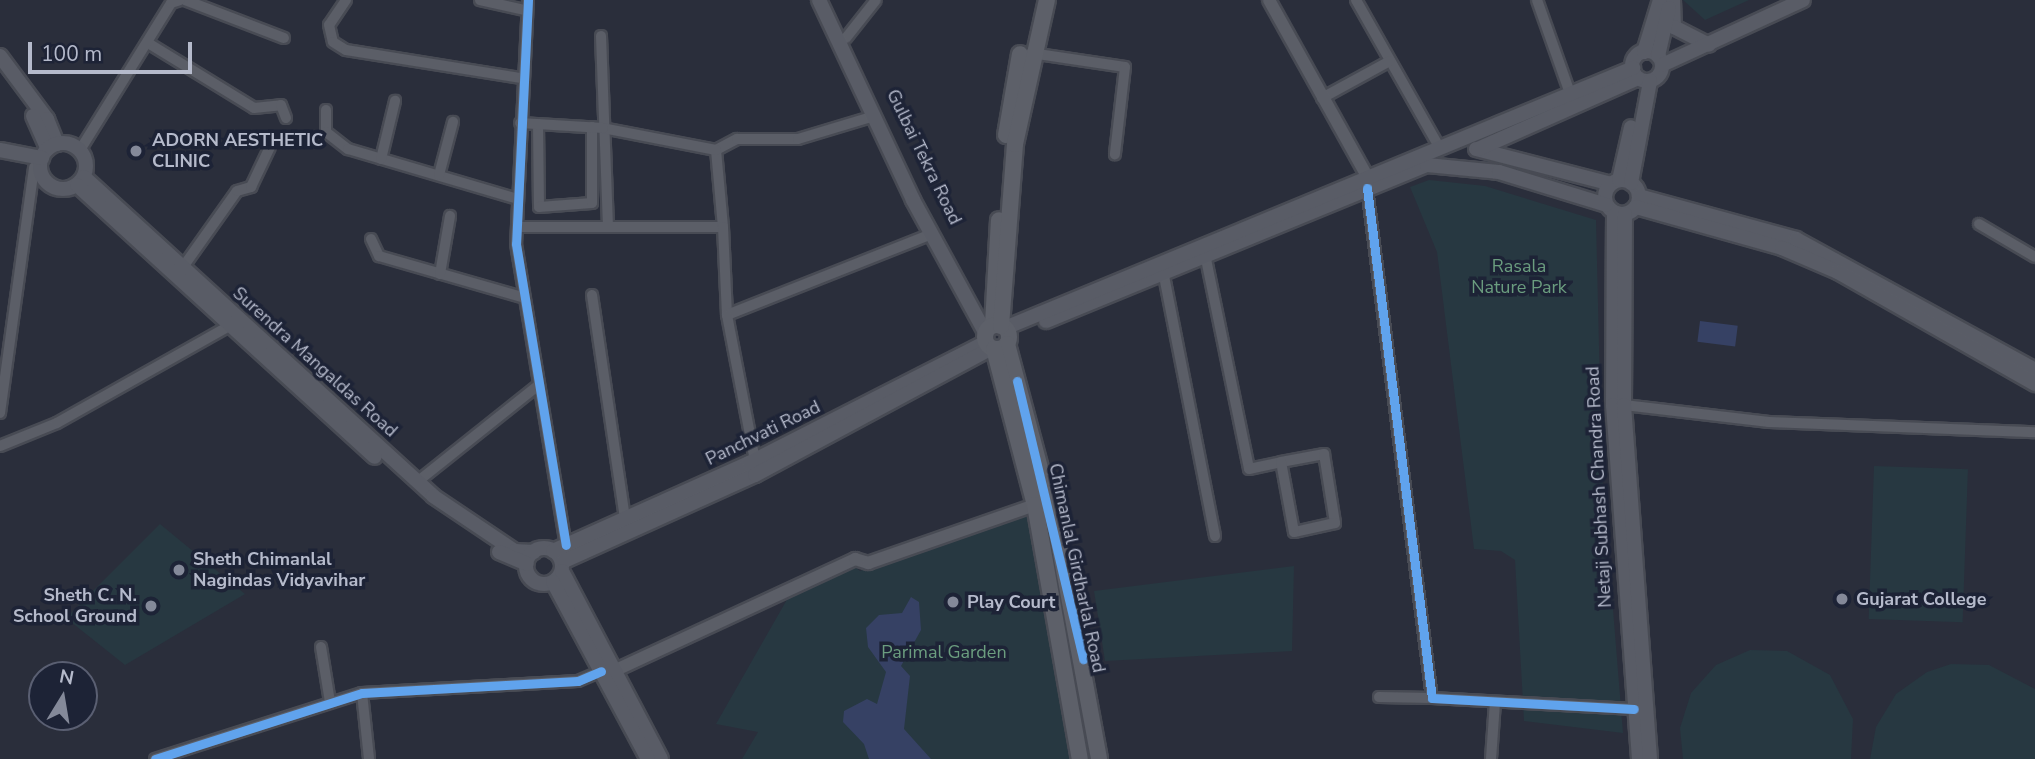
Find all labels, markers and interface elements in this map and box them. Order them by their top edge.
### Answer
scale bar [32,28,196,72]
text: 100 m [41,40,102,68]
street label: Gulbai Tekra Road [882,86,966,228]
place label: ADORN AESTHETIC CLINIC [152,130,323,172]
marker: ADORN AESTHETIC CLINIC [126,141,146,161]
park label: Rasala Nature Park [1471,256,1567,298]
street label: Surendra Mangaldas Road [228,282,402,442]
street label: Netaji Subhash Chandra Road [1582,366,1616,608]
street label: Panchvati Road [702,396,824,470]
street label: Chimanlal Girdharlal Road [1044,461,1110,675]
place label: Sheth Chimanlal Nagindas Vidyavihar [193,549,365,592]
marker: Sheth Chimanlal Nagindas Vidyavihar [171,562,187,578]
place label: Sheth C. N. School Ground [13,585,137,628]
place label: Gujarat College [1856,588,1986,610]
place label: Play Court [967,591,1055,613]
marker: Gujarat College [1834,591,1850,607]
marker: Play Court [945,594,961,610]
marker: Sheth C. N. School Ground [143,598,159,614]
park label: Parimal Garden [881,641,1007,663]
north arrow [28,661,98,731]
text: N [57,663,76,691]

